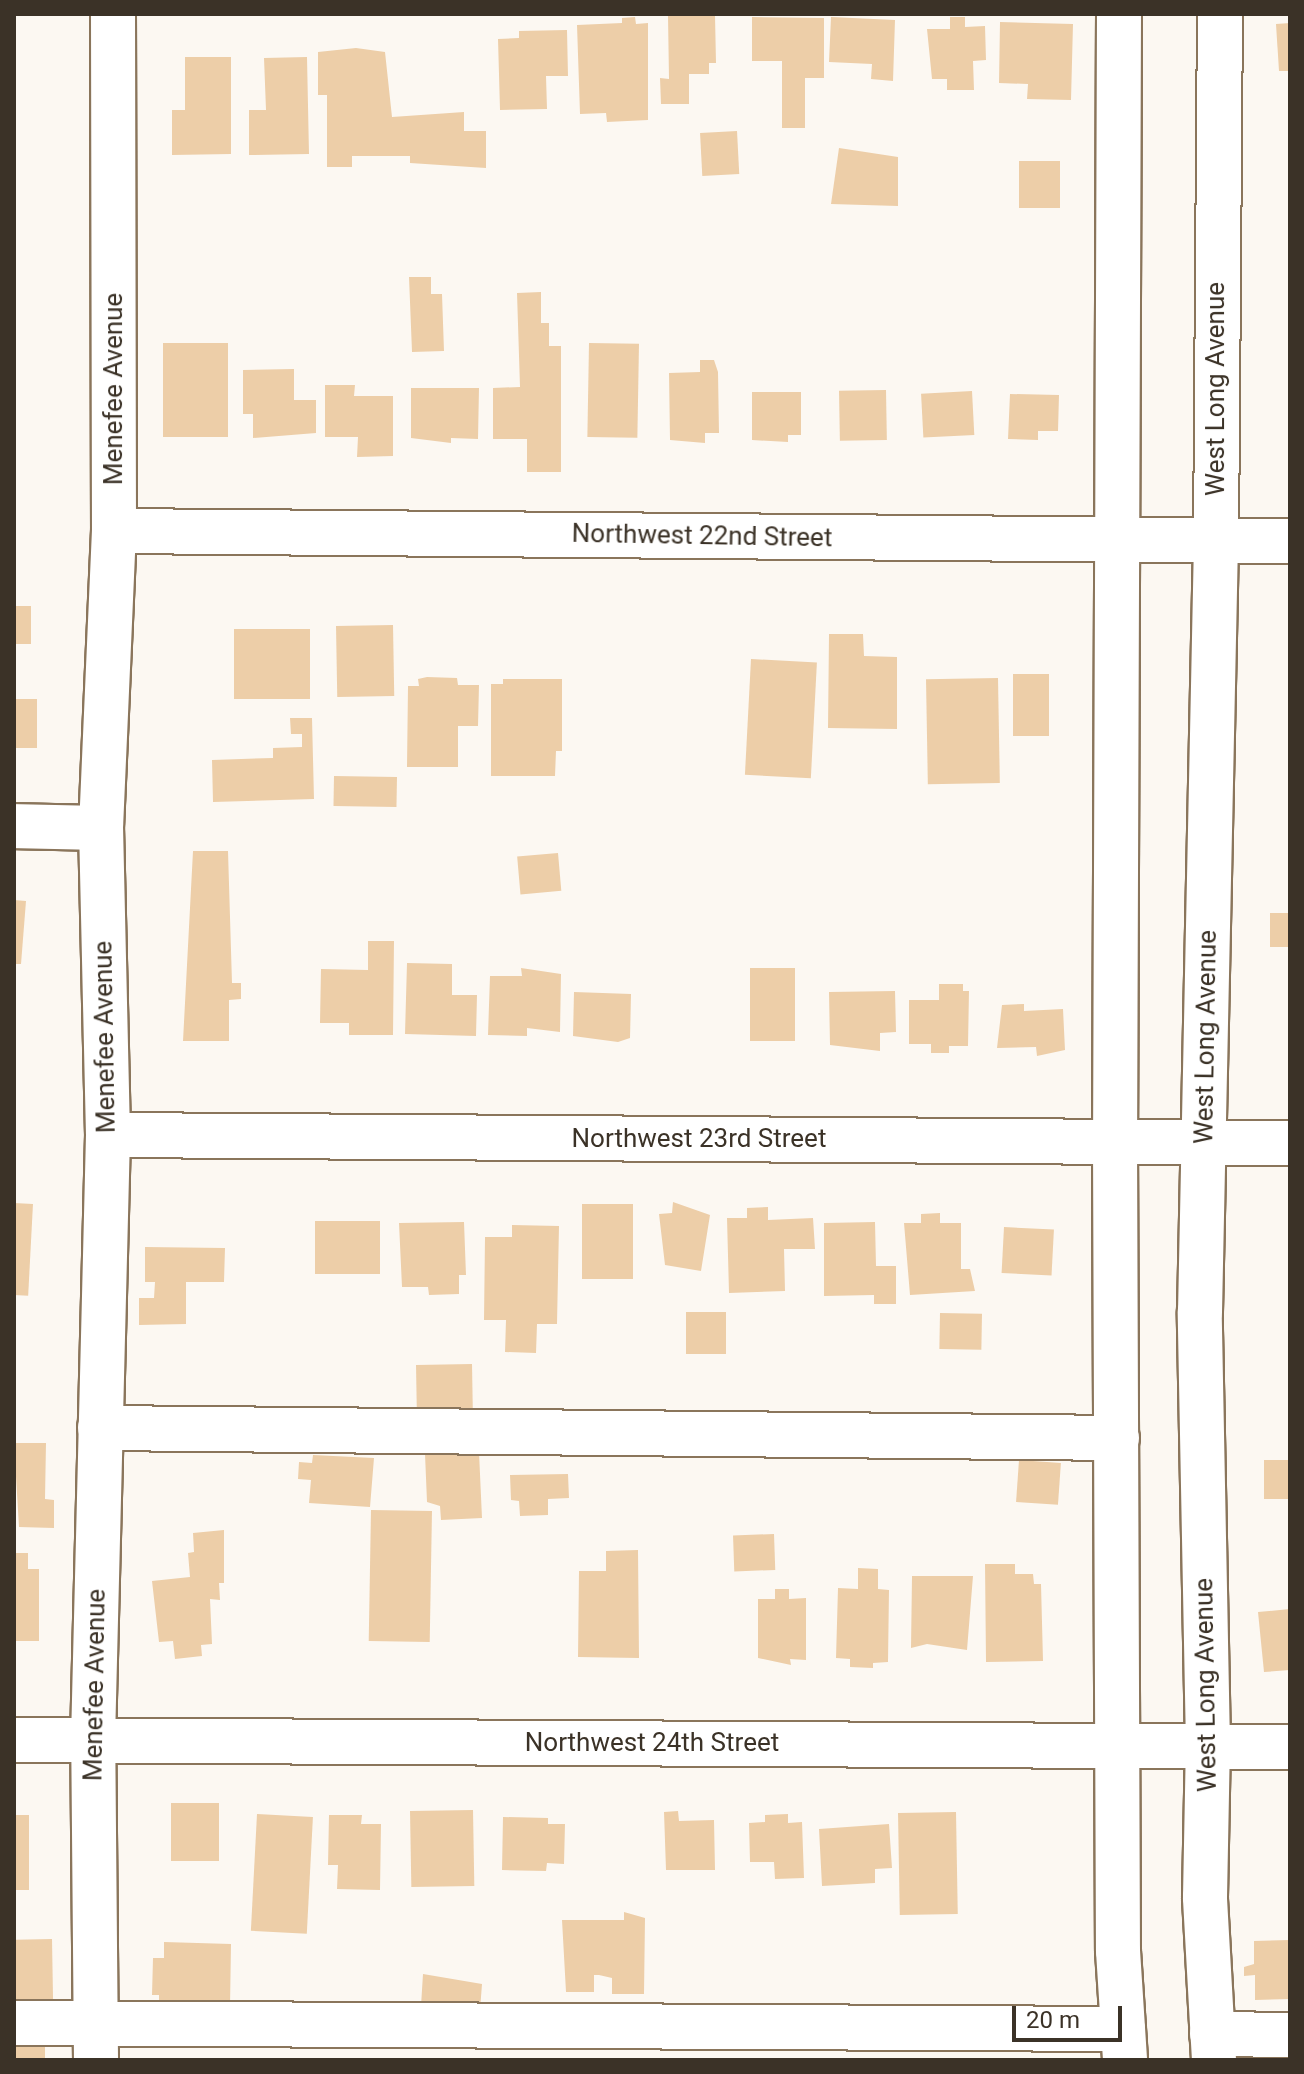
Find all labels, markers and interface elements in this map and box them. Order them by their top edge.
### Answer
street label: West Long Avenue [1200,282,1232,496]
street label: Menefee Avenue [98,293,130,485]
street label: Northwest 22nd Street [571,518,833,554]
street label: West Long Avenue [1189,930,1223,1144]
street label: Menefee Avenue [88,941,122,1133]
street label: Northwest 23rd Street [572,1123,826,1155]
street label: West Long Avenue [1189,1578,1223,1792]
street label: Menefee Avenue [78,1589,112,1781]
street label: Northwest 24th Street [525,1727,779,1759]
scale bar [1016,1990,1126,2040]
text: 20 m [1026,2006,1080,2034]

